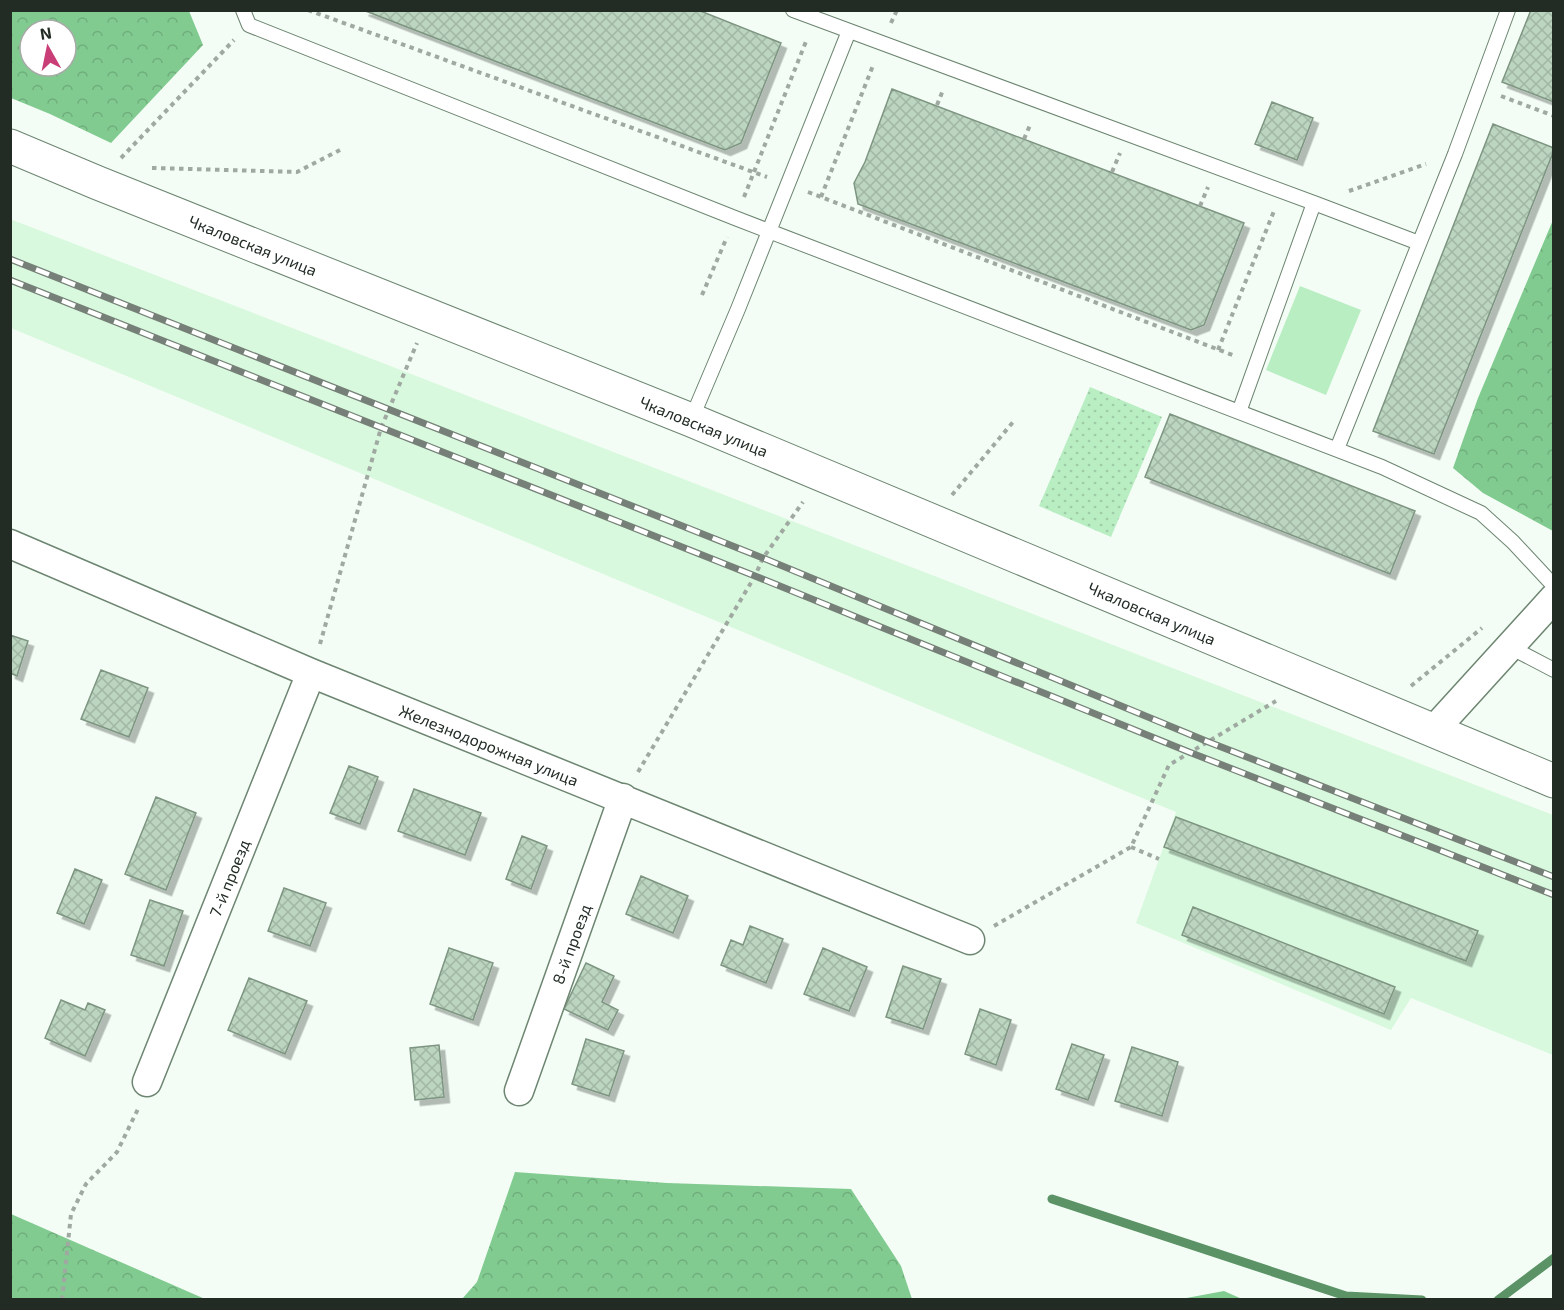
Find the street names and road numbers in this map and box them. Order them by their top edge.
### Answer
street label: Чкаловская улица [186,211,320,280]
street label: Чкаловская улица [637,392,771,461]
street label: Чкаловская улица [1085,578,1219,649]
street label: Железнодорожная улица [396,700,581,791]
street label: 7-й проезд [205,837,253,919]
street label: 8-й проезд [548,902,594,986]

